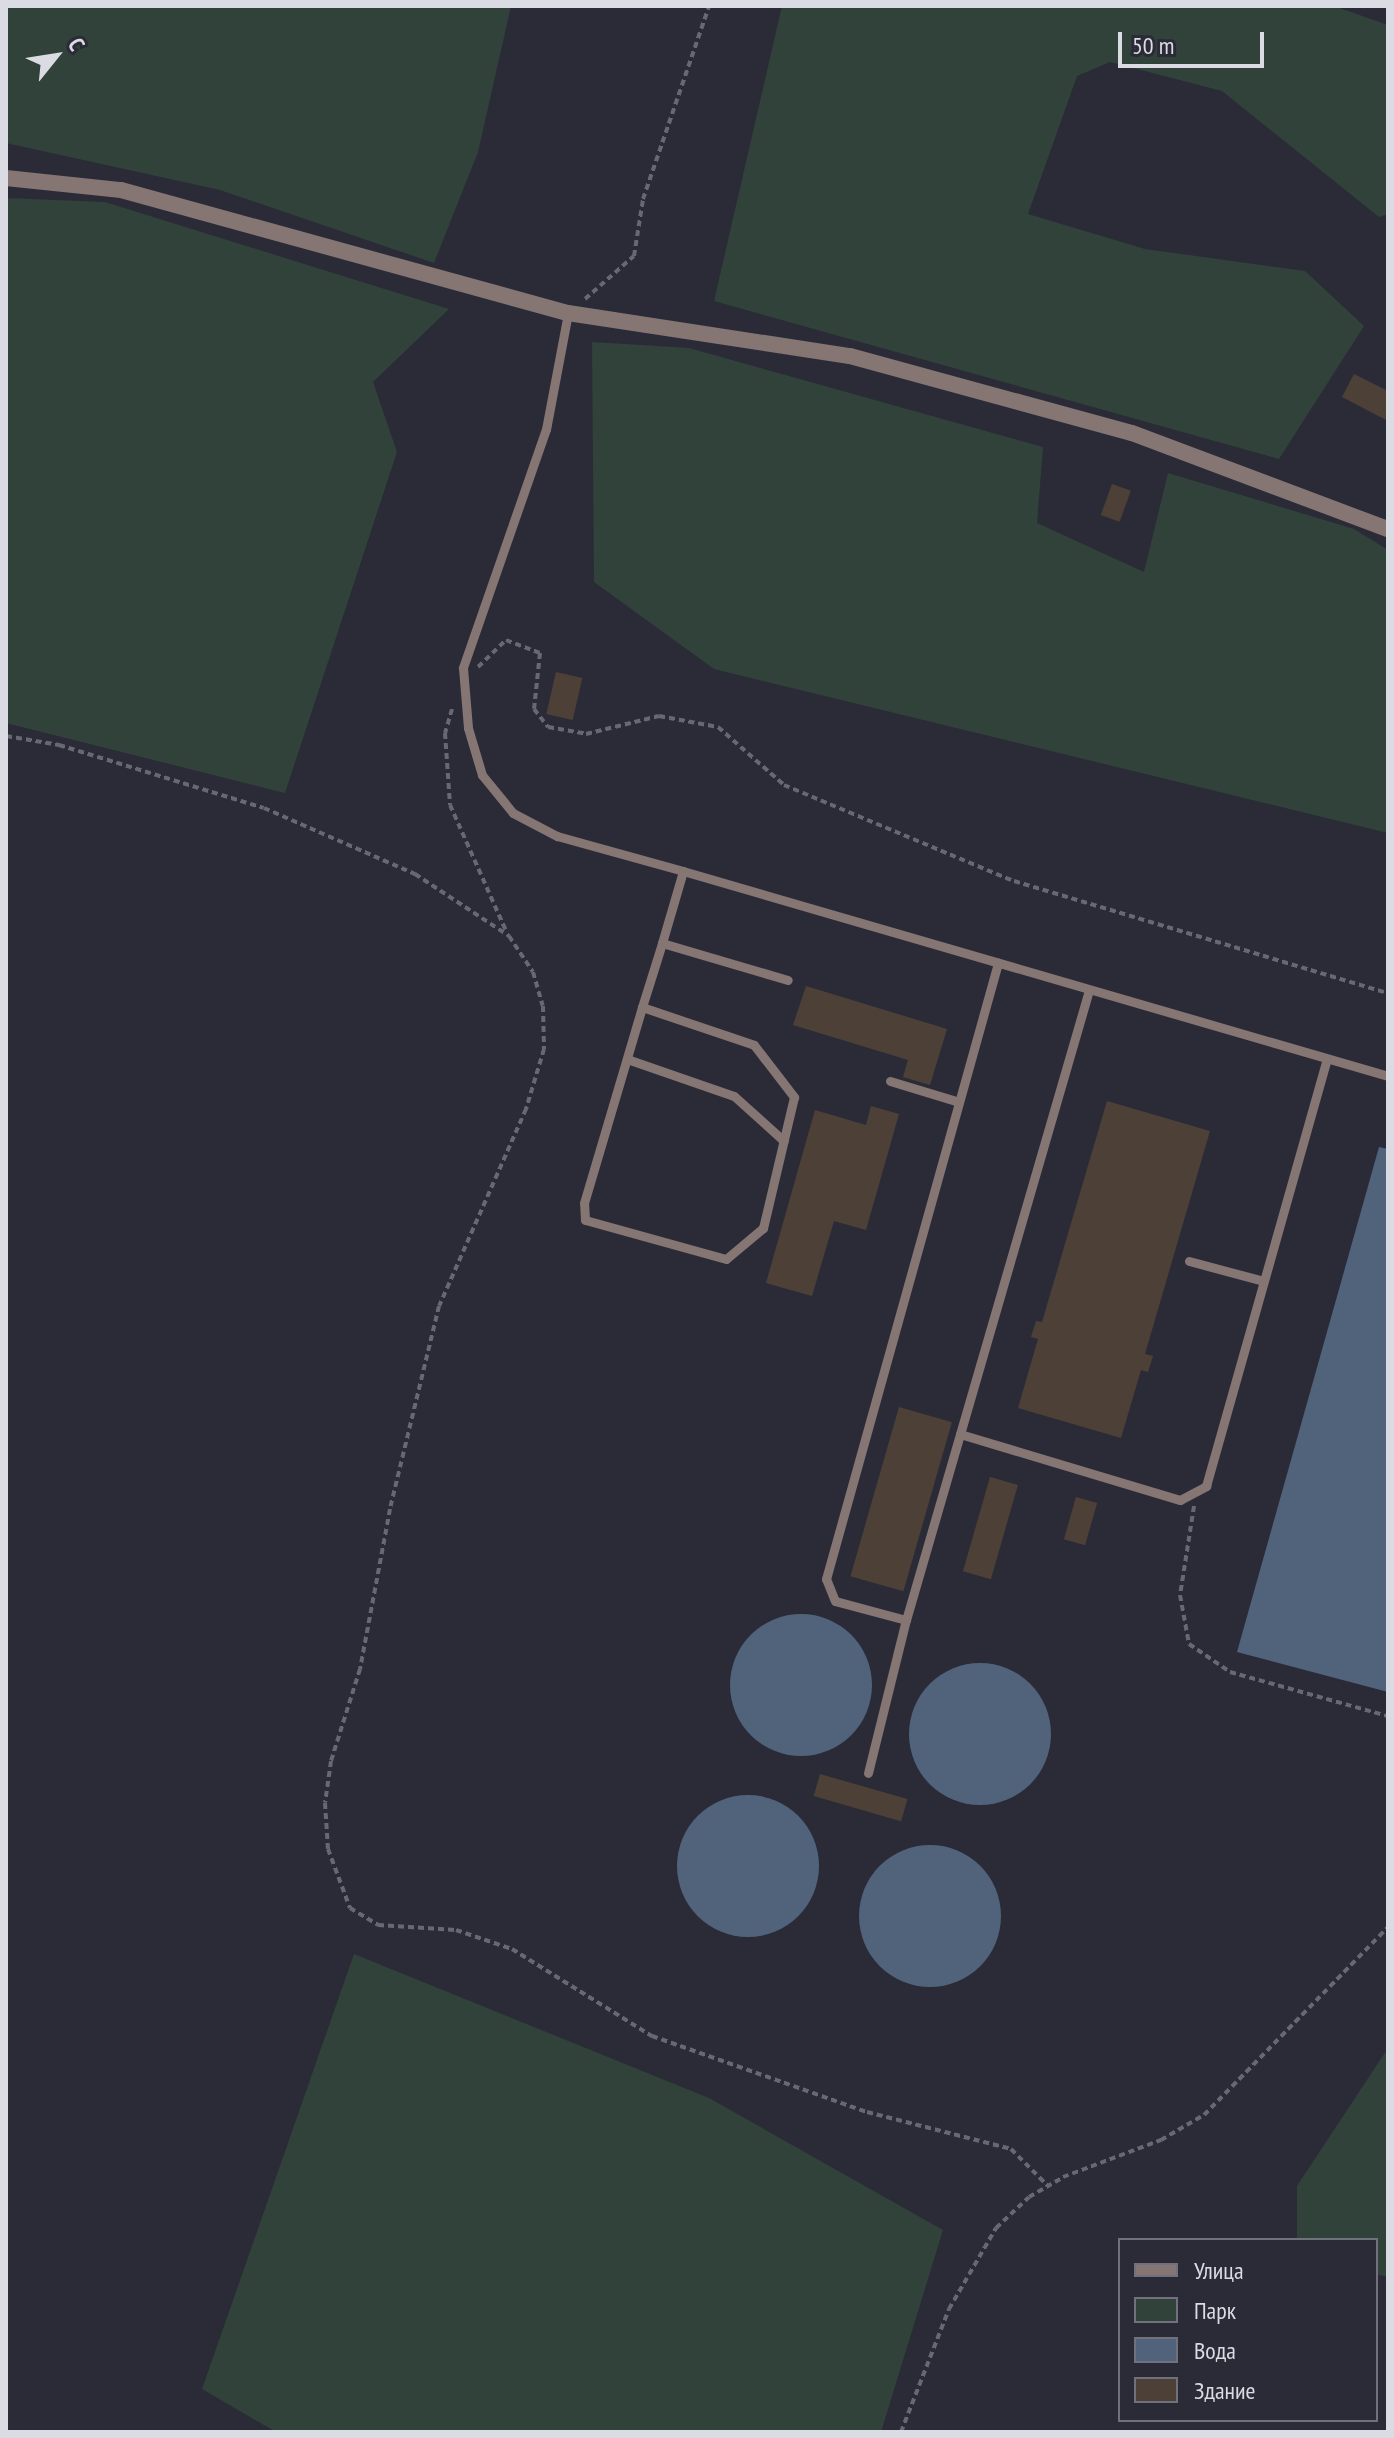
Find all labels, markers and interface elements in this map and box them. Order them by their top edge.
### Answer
north arrow [16,16,96,96]
scale bar [1122,16,1268,66]
text: 50 m [1132,30,1174,61]
text: С [62,33,91,55]
legend [1118,2238,1378,2422]
text: Улица [1194,2255,1244,2286]
text: Парк [1194,2295,1236,2326]
text: Вода [1194,2335,1236,2366]
text: Здание [1194,2375,1255,2406]

